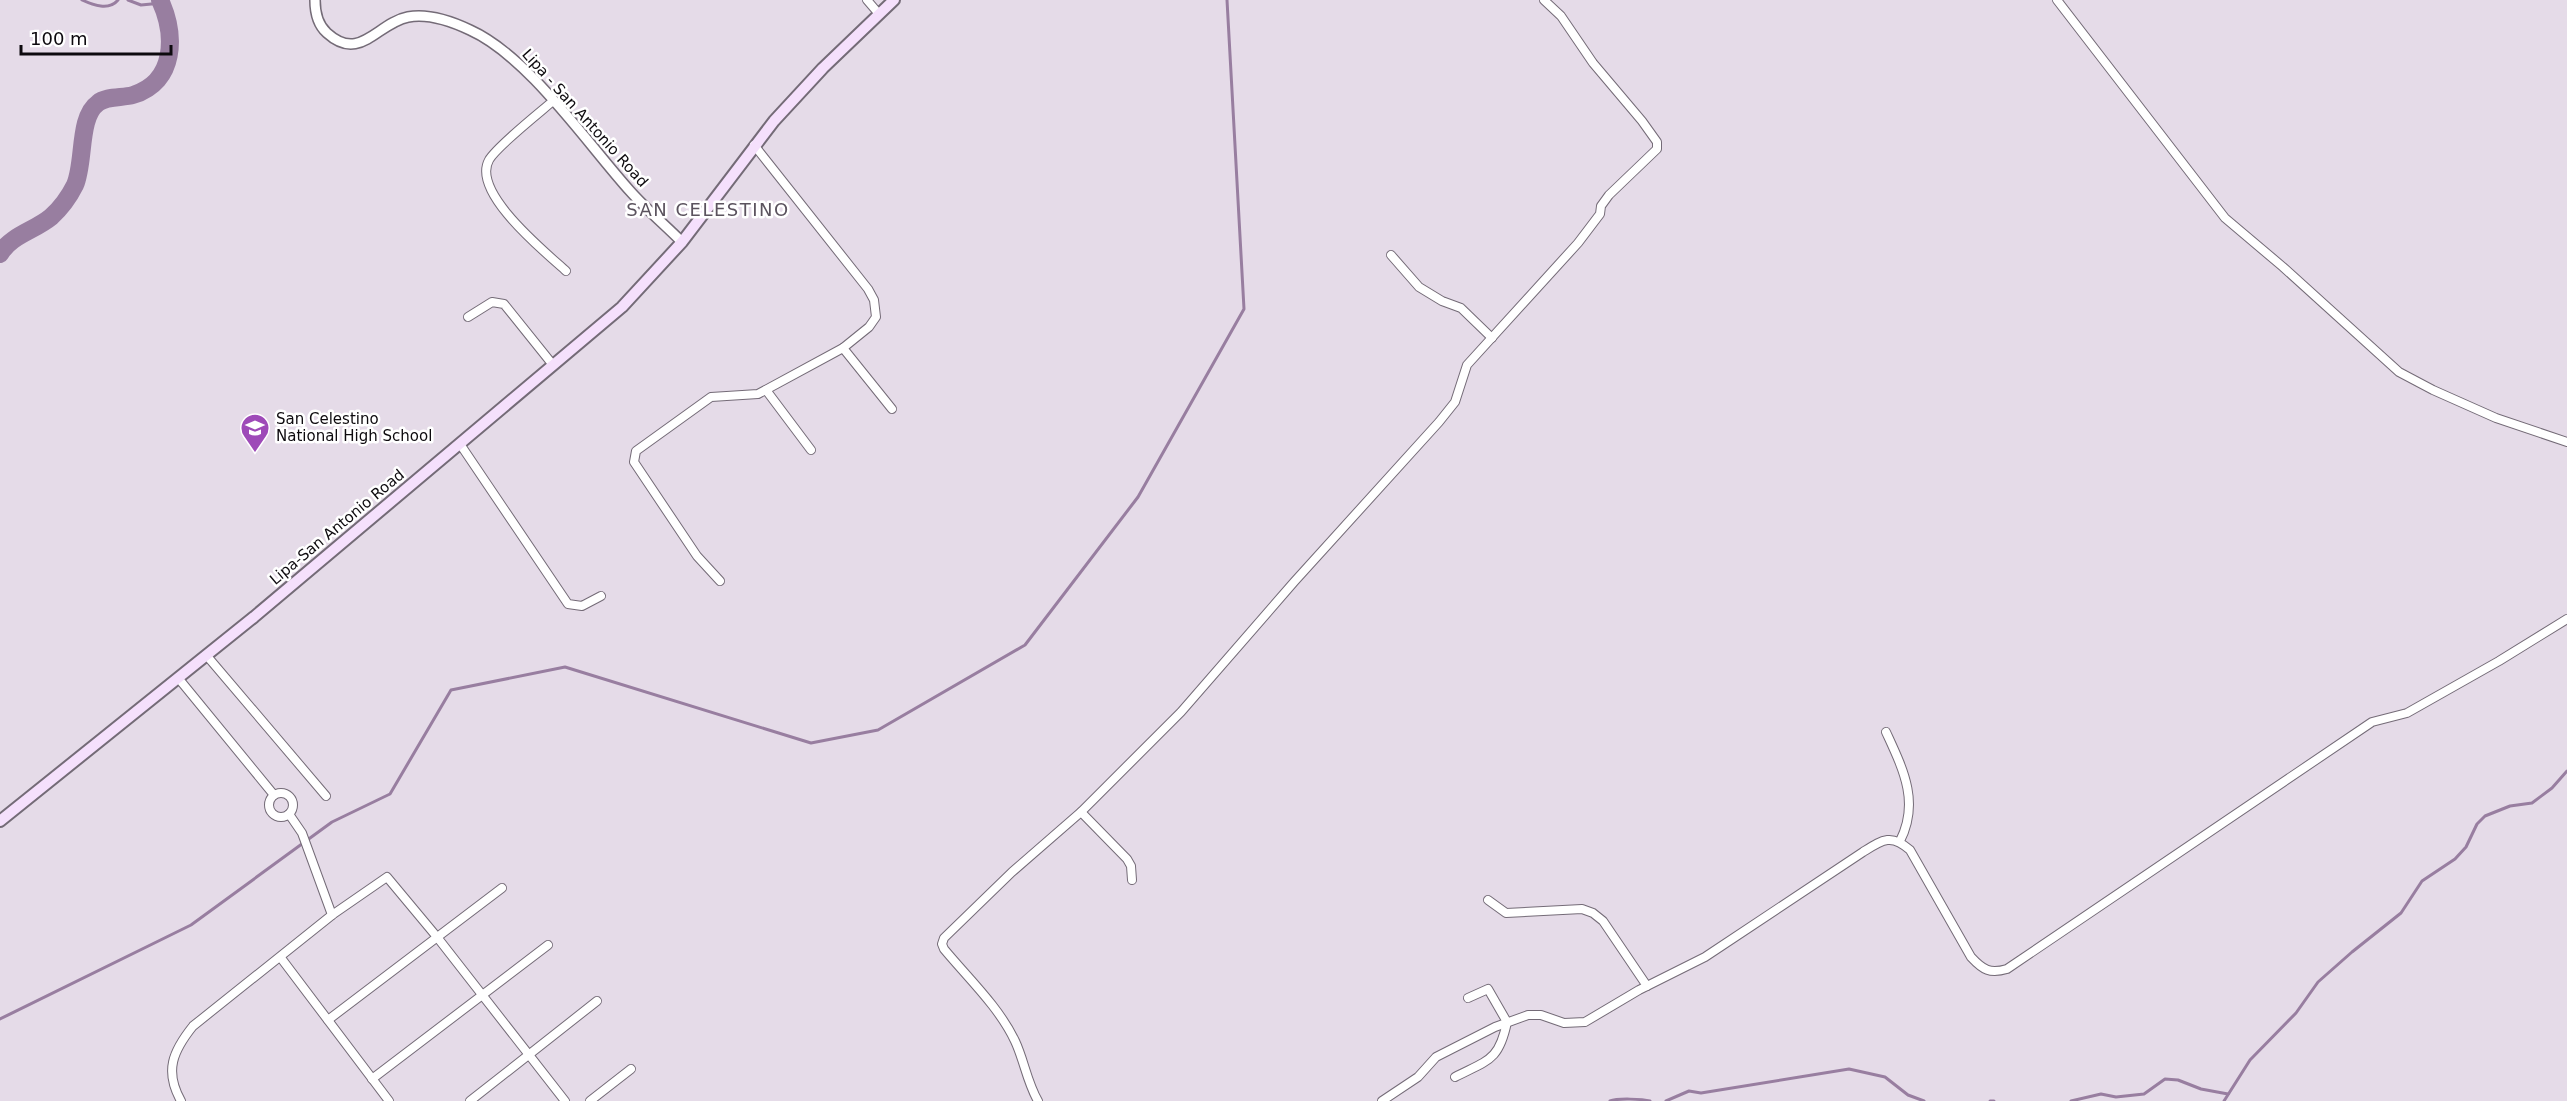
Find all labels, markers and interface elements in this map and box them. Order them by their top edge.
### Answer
scale bar [21,18,171,56]
text: 100 m [30,28,88,49]
street label: Lipa - San Antonio Road [518,45,652,191]
district label: SAN CELESTINO [626,199,790,220]
place label: San Celestino National High School [276,410,432,445]
school or university icon: San Celestino National High School [239,412,271,454]
street label: Lipa-San Antonio Road [266,466,408,588]

